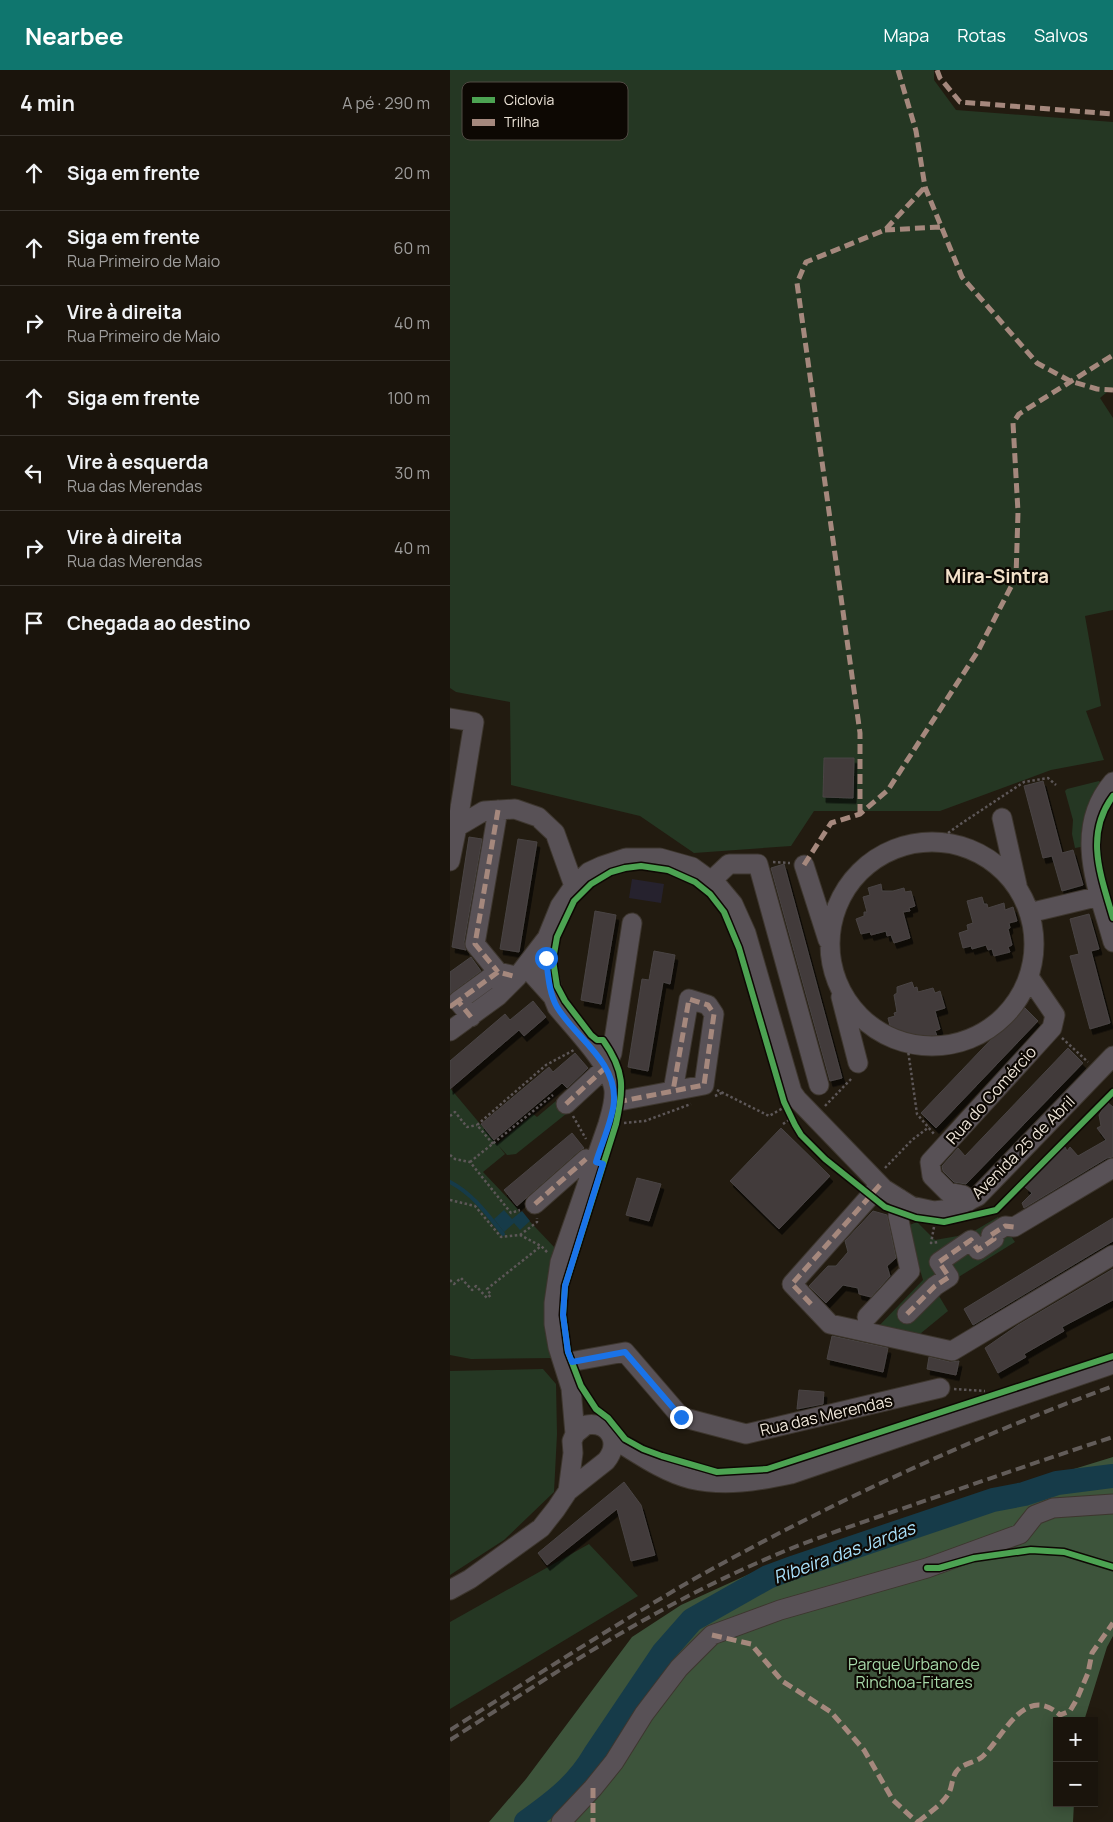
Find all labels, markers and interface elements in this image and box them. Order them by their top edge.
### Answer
text: Nearbee [25,19,124,52]
text: Mapa [883,23,929,47]
text: Rotas [957,23,1006,47]
text: Salvos [1034,23,1088,47]
legend [462,82,628,140]
text: 4 min [20,89,75,117]
text: Ciclovia [504,90,554,109]
text: A pé · 290 m [342,92,430,114]
text: Trilha [504,112,539,131]
icon: ahead [20,159,48,187]
text: Siga em frente [67,160,200,186]
text: 20 m [394,162,430,184]
text: Siga em frente [67,224,200,250]
icon: ahead [20,234,48,262]
text: 60 m [394,237,430,259]
text: Rua Primeiro de Maio [67,250,220,272]
text: Vire à direita [67,299,182,325]
icon: right [20,309,48,337]
text: 40 m [394,312,430,334]
text: Rua Primeiro de Maio [67,325,220,347]
icon: ahead [20,384,48,412]
text: Siga em frente [67,385,200,411]
text: 100 m [387,387,430,409]
text: Vire à esquerda [67,449,208,475]
icon: left [20,459,48,487]
text: 30 m [395,462,430,484]
text: Rua das Merendas [67,475,202,497]
text: Vire à direita [67,524,182,550]
icon: right [20,534,48,562]
text: 40 m [394,537,430,559]
text: Rua das Merendas [67,550,202,572]
district label: Mira-Sintra [945,563,1049,589]
icon: arrive [20,609,48,637]
text: Chegada ao destino [67,610,250,636]
route start [535,947,558,970]
street label: Rua do Comércio [941,1041,1041,1149]
street label: Avenida 25 de Abril [967,1091,1079,1203]
street label: Rua das Merendas [758,1389,894,1441]
route end [670,1406,693,1429]
water label: Ribeira das Jardas [770,1515,920,1589]
park label: Parque Urbano de Rinchoa-Fitares [848,1653,980,1693]
map controls [1053,1717,1098,1807]
button: + [1053,1717,1098,1762]
button: − [1053,1762,1098,1807]

